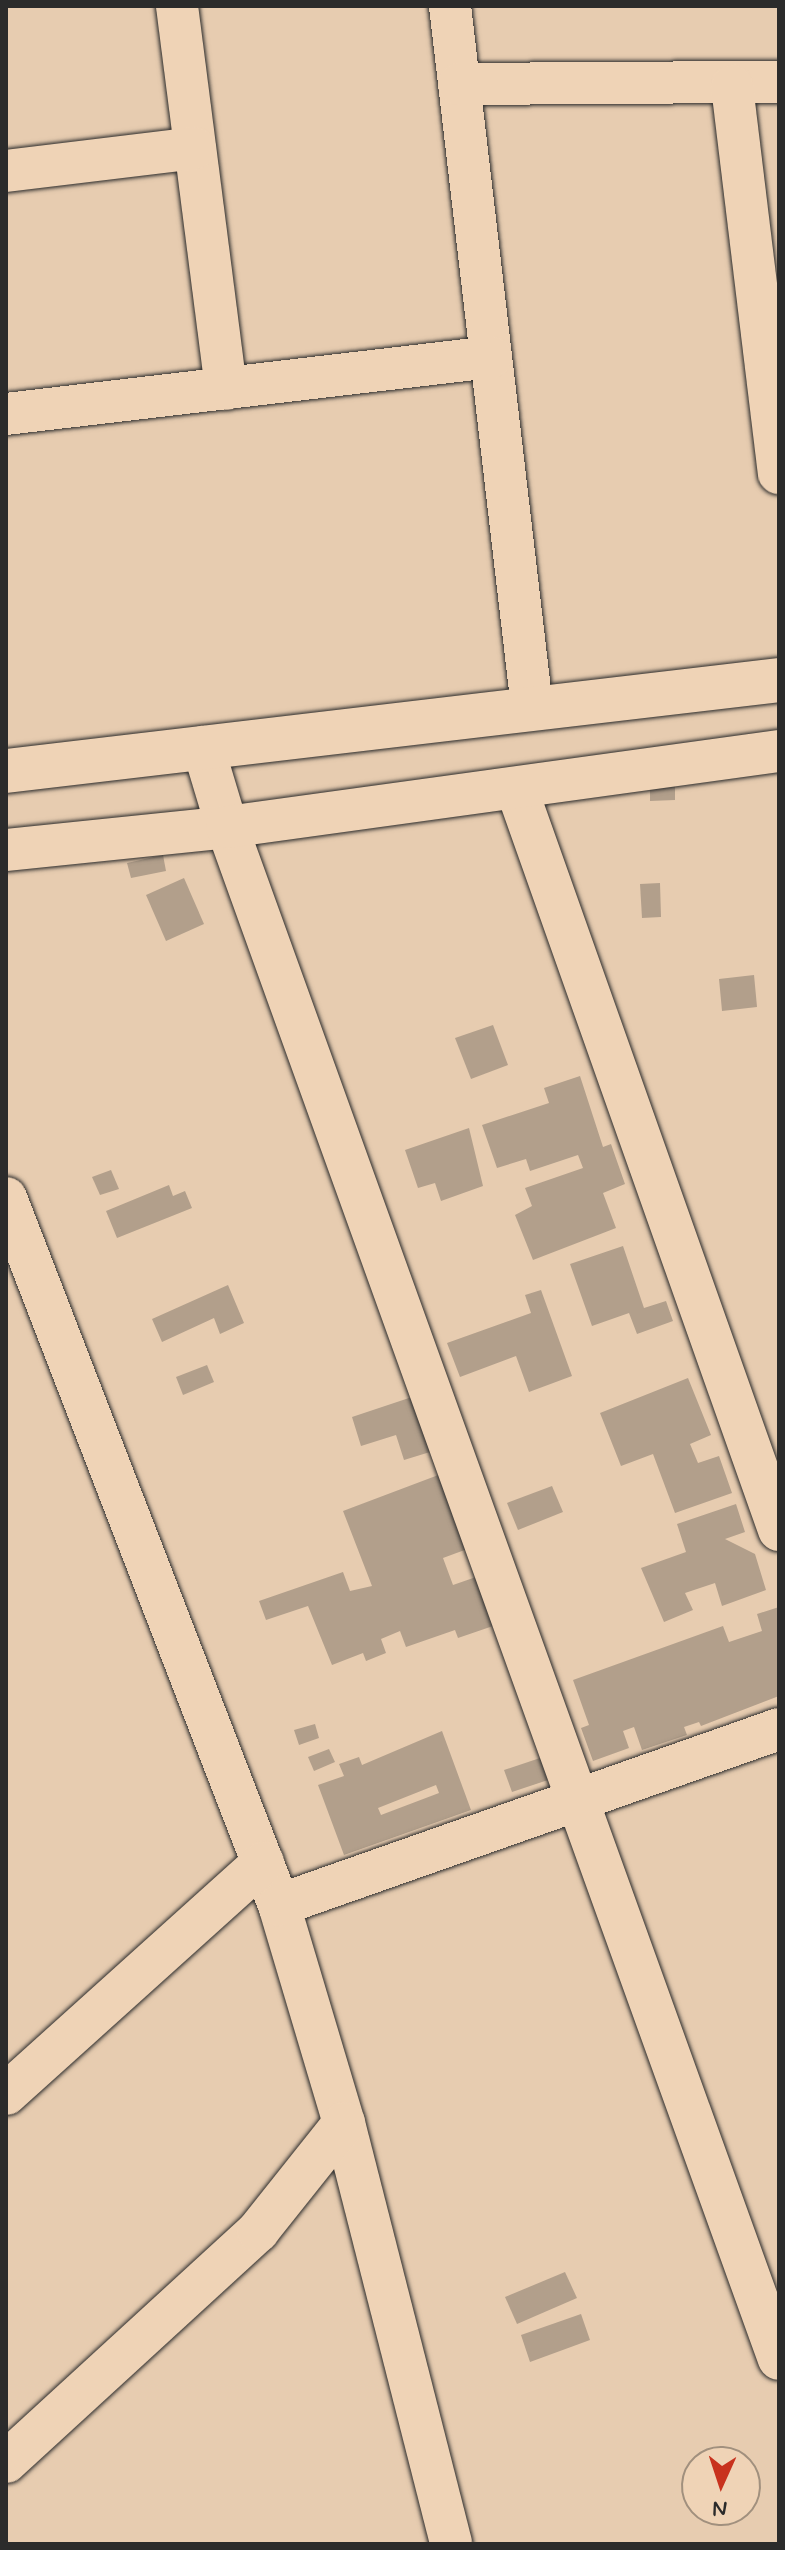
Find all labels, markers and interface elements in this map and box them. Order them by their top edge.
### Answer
north arrow [681,2446,761,2526]
text: N [712,2494,728,2522]

